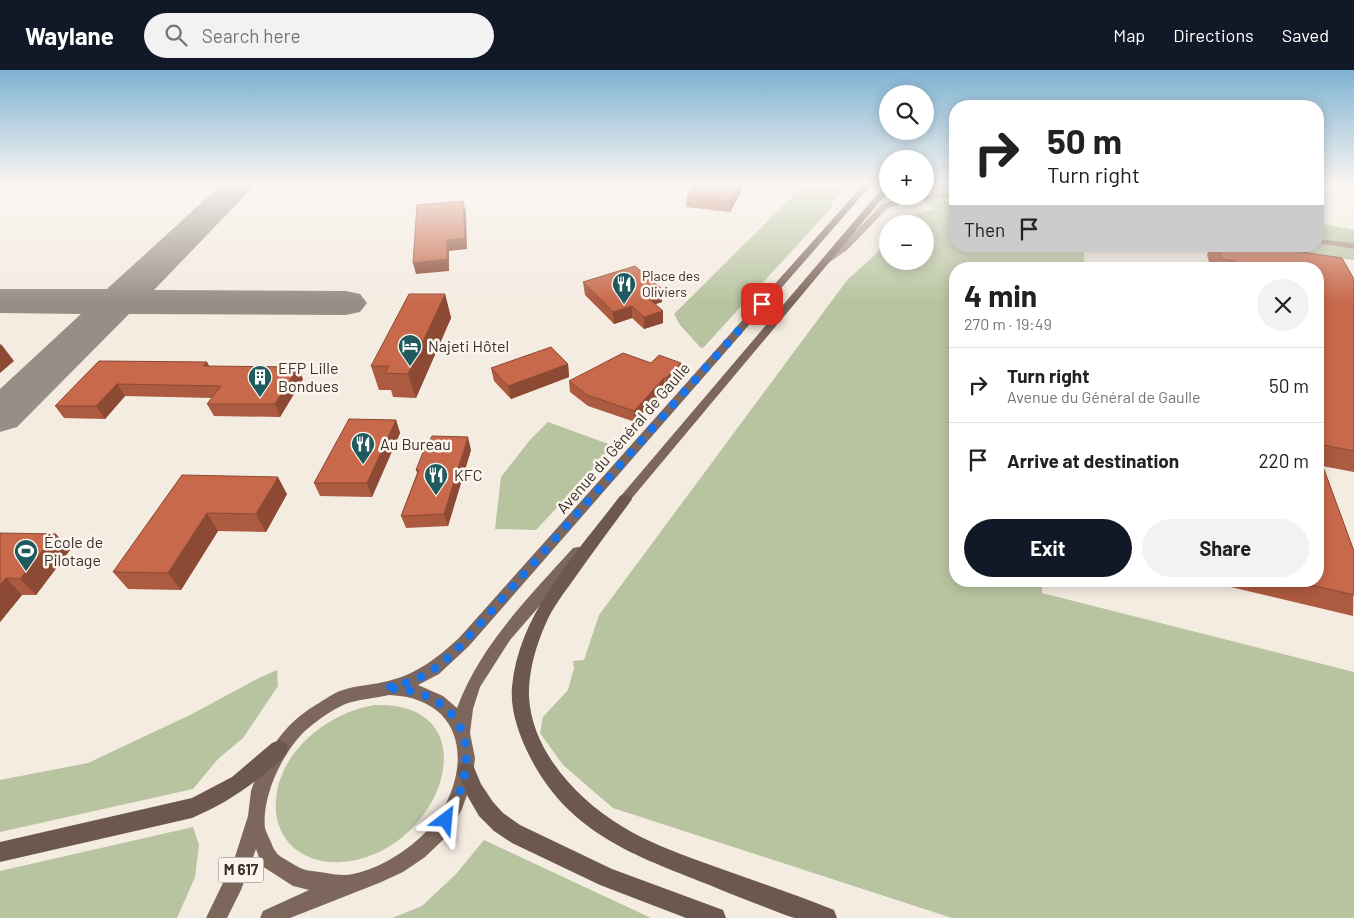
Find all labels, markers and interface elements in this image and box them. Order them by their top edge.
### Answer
search box [144,13,494,58]
text: Waylane [25,21,114,50]
icon: search [162,21,190,49]
text: Search here [202,24,301,47]
text: Map [1113,24,1145,46]
text: Directions [1173,24,1254,46]
text: Saved [1282,24,1329,46]
map controls [879,85,934,270]
button: search [879,85,934,140]
text: 50 m [1047,119,1122,161]
icon: right [964,120,1029,185]
button: + [879,150,934,205]
text: Turn right [1047,161,1140,187]
button: − [879,215,934,270]
icon: arrive [1015,215,1043,243]
text: Then [964,218,1005,241]
place label: Place des Oliviers [642,267,700,300]
restaurant icon: Place des Oliviers [611,271,637,305]
text: 4 min [964,277,1037,313]
button: close [1257,279,1309,331]
pin [741,283,783,325]
icon: arrive [748,290,776,318]
text: 270 m · 19:49 [964,314,1052,333]
hotel icon: Najeti Hôtel [397,333,423,367]
place label: Najeti Hôtel [428,336,509,355]
place label: EFP Lille Bondues [278,358,339,395]
street label: Avenue du Général de Gaulle [552,358,693,517]
building icon: EFP Lille Bondues [247,364,273,398]
text: Turn right [1007,364,1089,387]
icon: right [964,371,992,399]
text: 50 m [1269,374,1309,397]
text: Avenue du Général de Gaulle [1007,387,1201,406]
restaurant icon: Au Bureau [350,431,376,465]
place label: Au Bureau [380,434,451,453]
icon: arrive [964,446,992,474]
text: Arrive at destination [1007,449,1179,472]
text: 220 m [1258,449,1309,472]
restaurant icon: KFC [423,462,449,496]
place label: KFC [454,465,483,484]
button: Exit [964,519,1132,577]
button: Share [1142,519,1309,577]
place label: École de Pilotage [44,532,103,569]
sports icon: École de Pilotage [13,538,39,572]
position arrow [419,793,471,845]
road number: M 617 [218,858,264,882]

